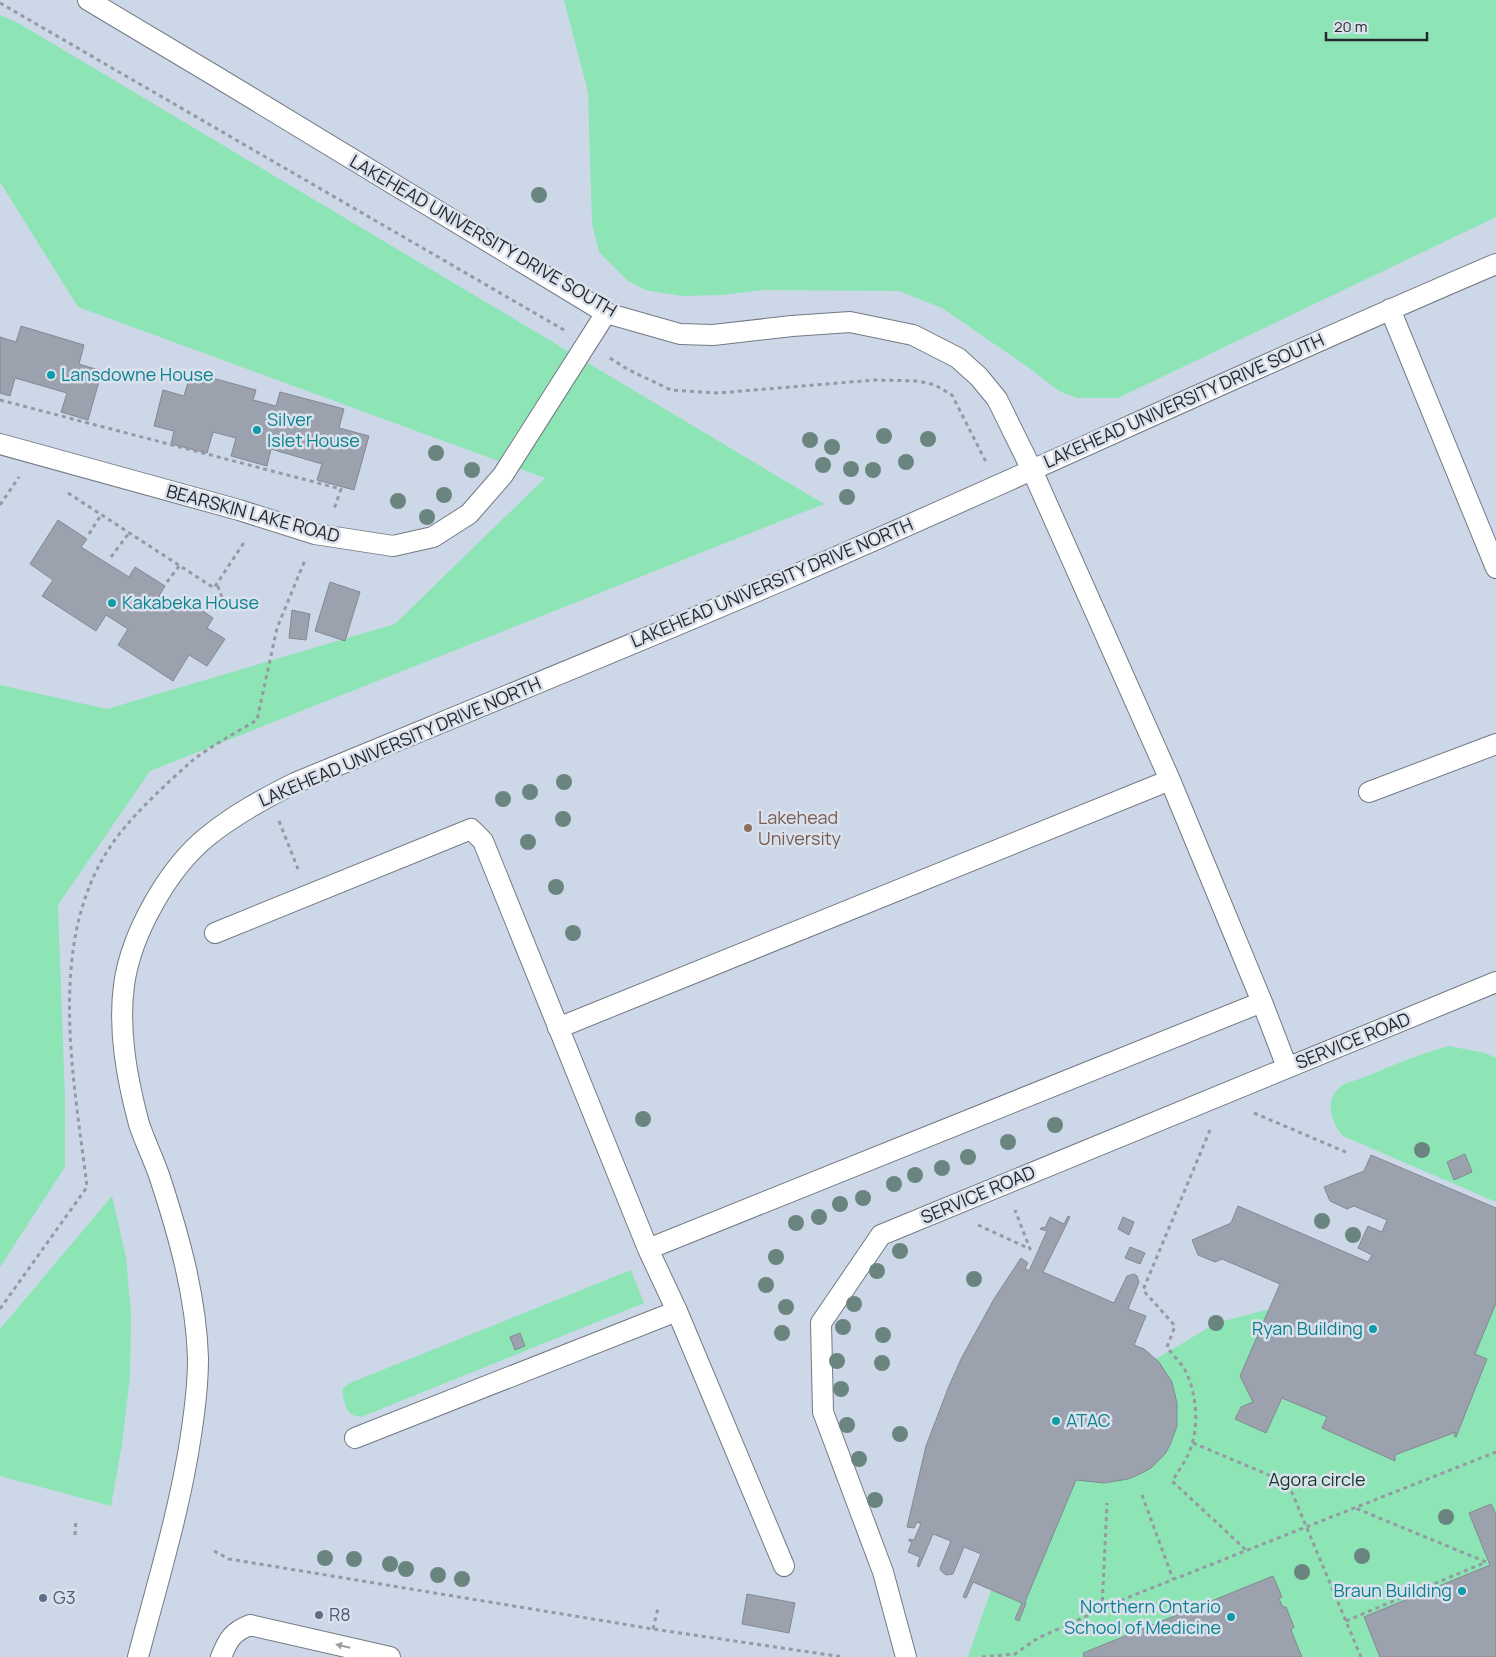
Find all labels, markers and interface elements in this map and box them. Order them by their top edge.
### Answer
scale bar [1326,10,1427,42]
text: 20 m [1334,16,1367,37]
street label: LAKEHEAD UNIVERSITY DRIVE SOUTH [346,149,621,322]
street label: LAKEHEAD UNIVERSITY DRIVE SOUTH [1040,327,1328,473]
place label: Lansdowne House [61,362,213,386]
marker: Lansdowne House [45,369,57,381]
place label: Silver Islet House [267,407,360,452]
marker: Silver Islet House [251,424,263,436]
street label: BEARSKIN LAKE ROAD [164,478,343,548]
street label: LAKEHEAD UNIVERSITY DRIVE NORTH [627,512,916,653]
place label: Kakabeka House [122,590,259,614]
marker: Kakabeka House [106,597,118,609]
street label: LAKEHEAD UNIVERSITY DRIVE NORTH [255,671,544,812]
place label: Lakehead University [758,805,842,850]
marker: Lakehead University [742,822,754,834]
street label: SERVICE ROAD [1292,1006,1414,1074]
street label: SERVICE ROAD [917,1159,1038,1229]
place label: Ryan Building [1252,1316,1363,1340]
marker: Ryan Building [1367,1323,1379,1335]
place label: ATAC [1066,1408,1111,1432]
marker: ATAC [1050,1415,1062,1427]
park label: Agora circle [1268,1467,1366,1491]
place label: Braun Building [1334,1578,1452,1602]
place label: G3 [53,1585,76,1609]
marker: Braun Building [1456,1585,1468,1597]
marker: G3 [37,1592,49,1604]
place label: Northern Ontario School of Medicine [1064,1594,1221,1639]
place label: R8 [329,1602,351,1626]
marker: R8 [313,1609,325,1621]
marker: Northern Ontario School of Medicine [1225,1611,1237,1623]
one-way arrow [335,1642,350,1650]

